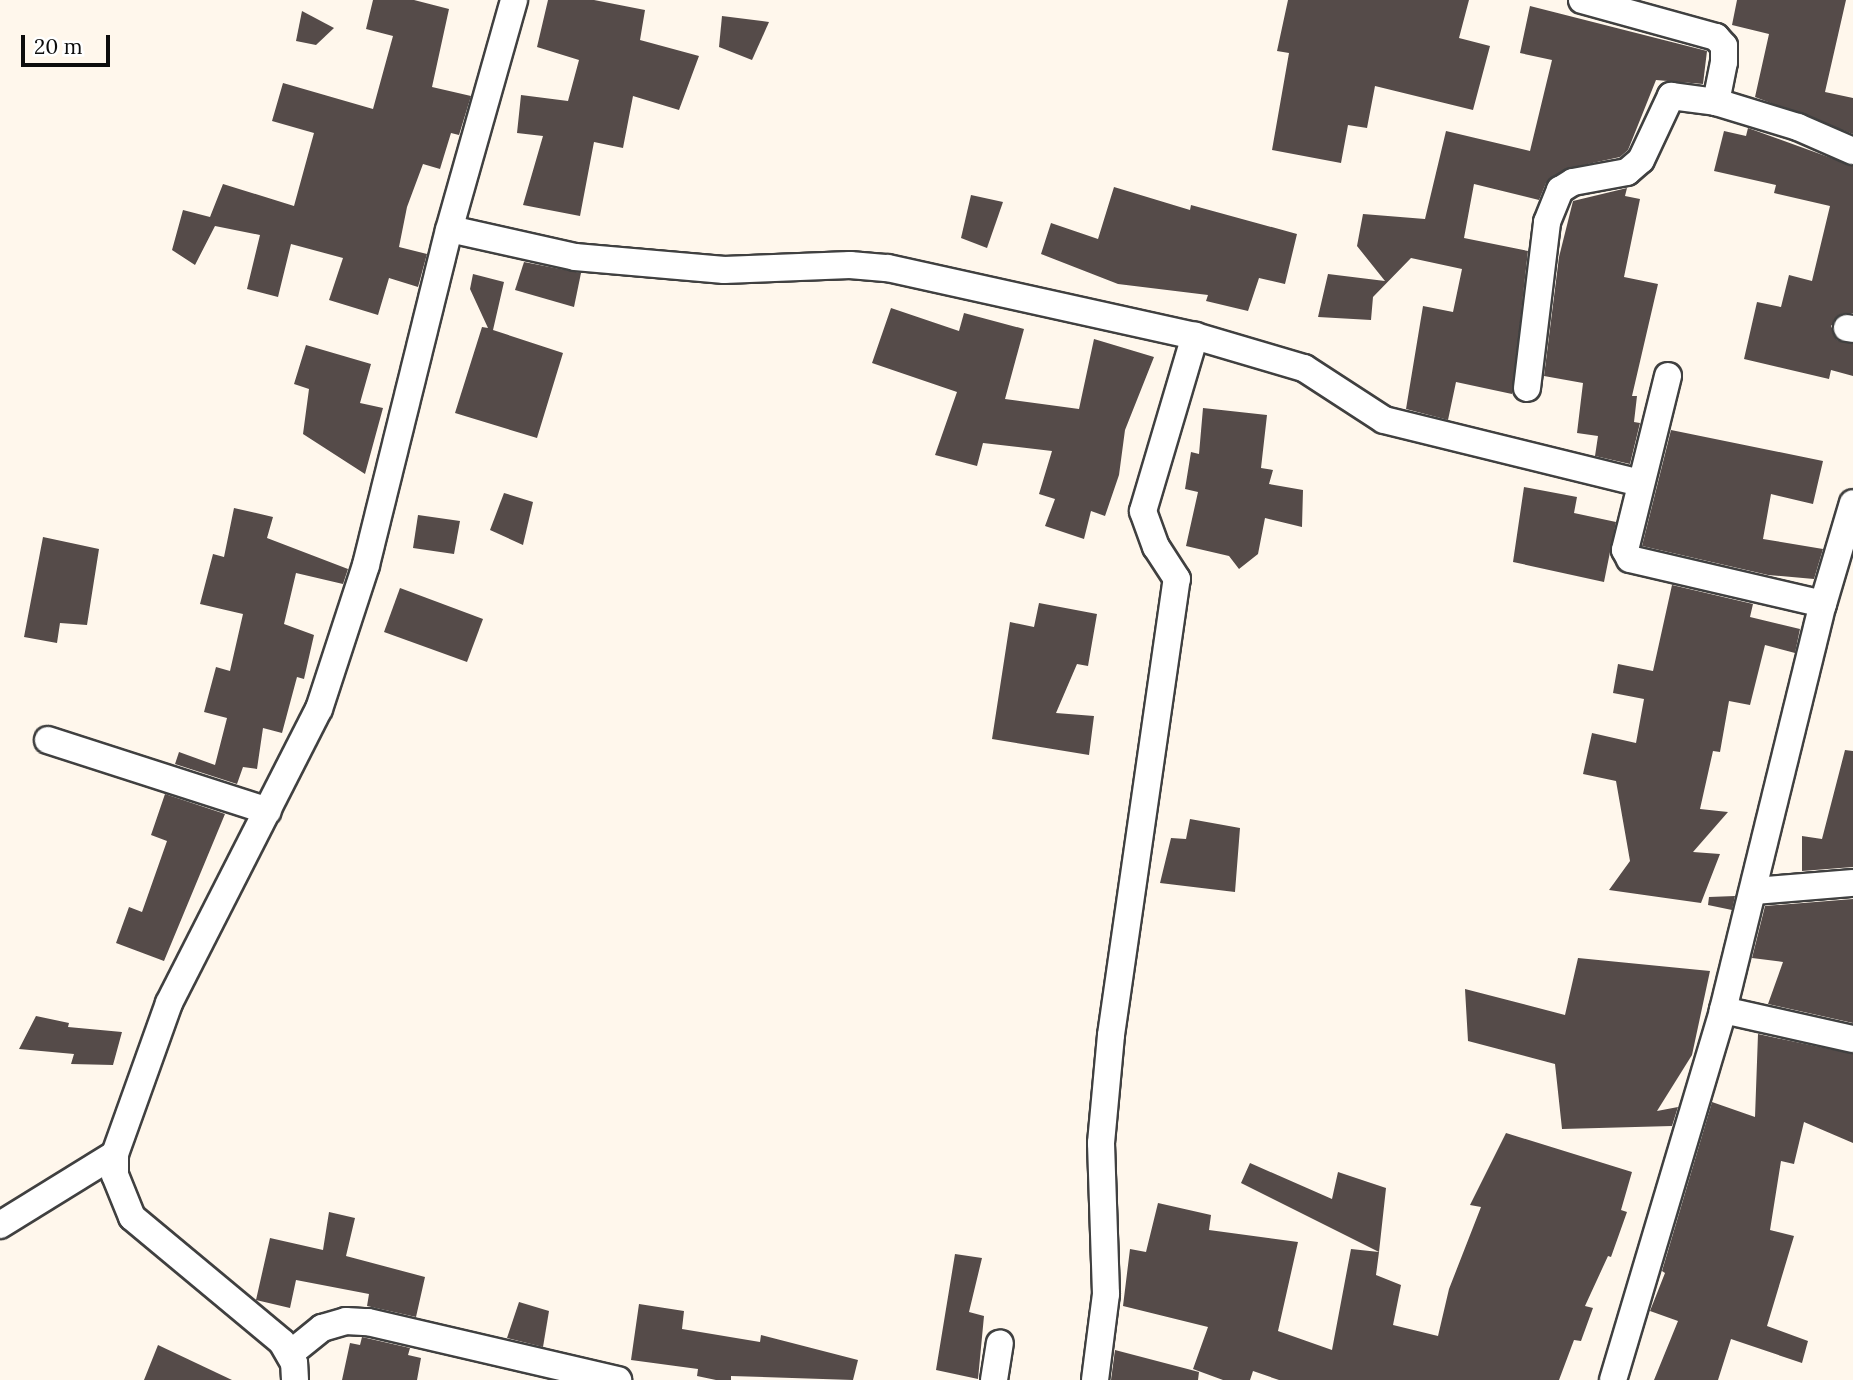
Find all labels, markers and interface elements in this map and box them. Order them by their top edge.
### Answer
scale bar [24,21,114,65]
text: 20 m [34,33,83,60]

